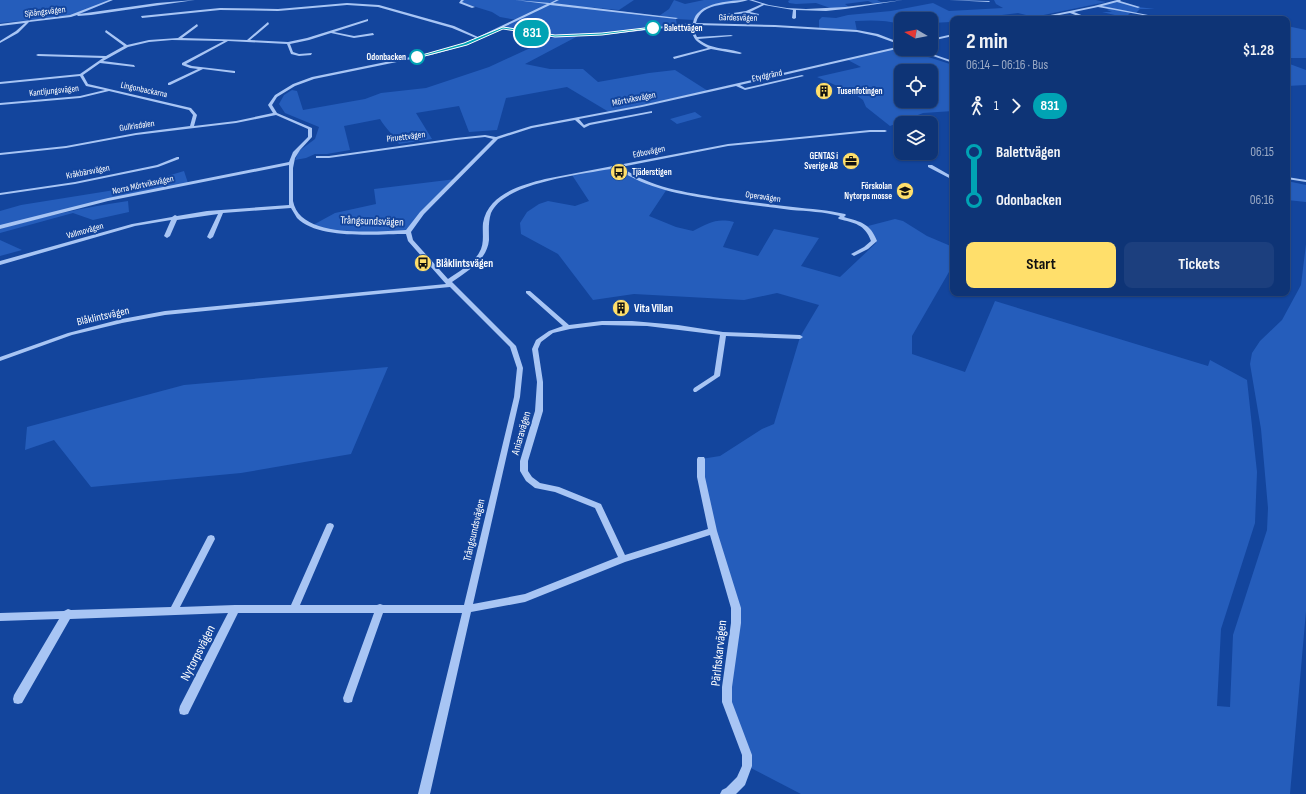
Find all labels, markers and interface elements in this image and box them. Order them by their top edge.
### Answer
street label: Sjöängsvägen [24,4,66,20]
street label: Gärdesvägen [719,12,758,24]
north arrow [894,12,938,56]
map controls [894,12,938,160]
line badge: 831 [509,20,555,46]
marker: Balettvägen [645,20,661,36]
place label: Balettvägen [664,23,703,34]
text: 831 [523,24,541,41]
text: 2 min [966,28,1008,55]
text: $1.28 [1243,41,1274,60]
marker: Odonbacken [409,49,425,65]
place label: Odonbacken [367,52,406,63]
text: 06:14 – 06:16 · Bus [966,57,1048,73]
button: locate [894,64,938,108]
street label: Etydgränd [751,67,783,85]
street label: Lingonbackarna [120,80,168,100]
building icon: Tusenfotingen [814,81,834,101]
street label: Kantljungsvägen [29,83,80,99]
place label: Tusenfotingen [837,86,883,97]
street label: Mörtviksvägen [611,89,657,109]
icon: walk [966,95,988,117]
icon: forward [1005,95,1027,117]
text: 831 [1041,97,1059,114]
text: 1 [994,98,999,114]
button: layers [894,116,938,160]
street label: Gullrisdalen [119,118,155,134]
street label: Piruettvägen [386,129,426,145]
street label: Edbovägen [632,143,666,161]
text: Balettvägen [996,143,1060,162]
text: 06:15 [1250,144,1274,160]
place label: GENTAS i Sverige AB [804,151,838,172]
office icon: GENTAS i Sverige AB [841,151,861,171]
street label: Kråkbärsvägen [65,162,111,182]
bus stop icon: Tjäderstigen [609,162,629,182]
place label: Tjäderstigen [632,167,672,178]
street label: Norra Mörtviksvägen [111,173,175,197]
place label: Förskolan Nytorps mosse [844,181,892,202]
school or university icon: Förskolan Nytorps mosse [895,181,915,201]
street label: Operavägen [745,189,781,205]
text: Odonbacken [996,191,1062,210]
text: 06:16 [1250,192,1274,208]
street label: Trångsundsvägen [340,213,404,229]
street label: Vallmovägen [65,220,105,242]
button: Start [966,242,1116,288]
button: Tickets [1124,242,1274,288]
bus stop icon: Blåklintsvägen [413,253,433,273]
place label: Blåklintsvägen [436,257,493,270]
building icon: Vita Villan [611,298,631,318]
place label: Vita Villan [634,302,673,315]
street label: Blåklintsvägen [75,304,131,328]
street label: Aniaravägen [508,409,534,457]
street label: Trångsundsvägen [461,497,488,562]
street label: Pärlfiskarvägen [708,619,730,687]
street label: Nytorpsvägen [177,622,219,684]

